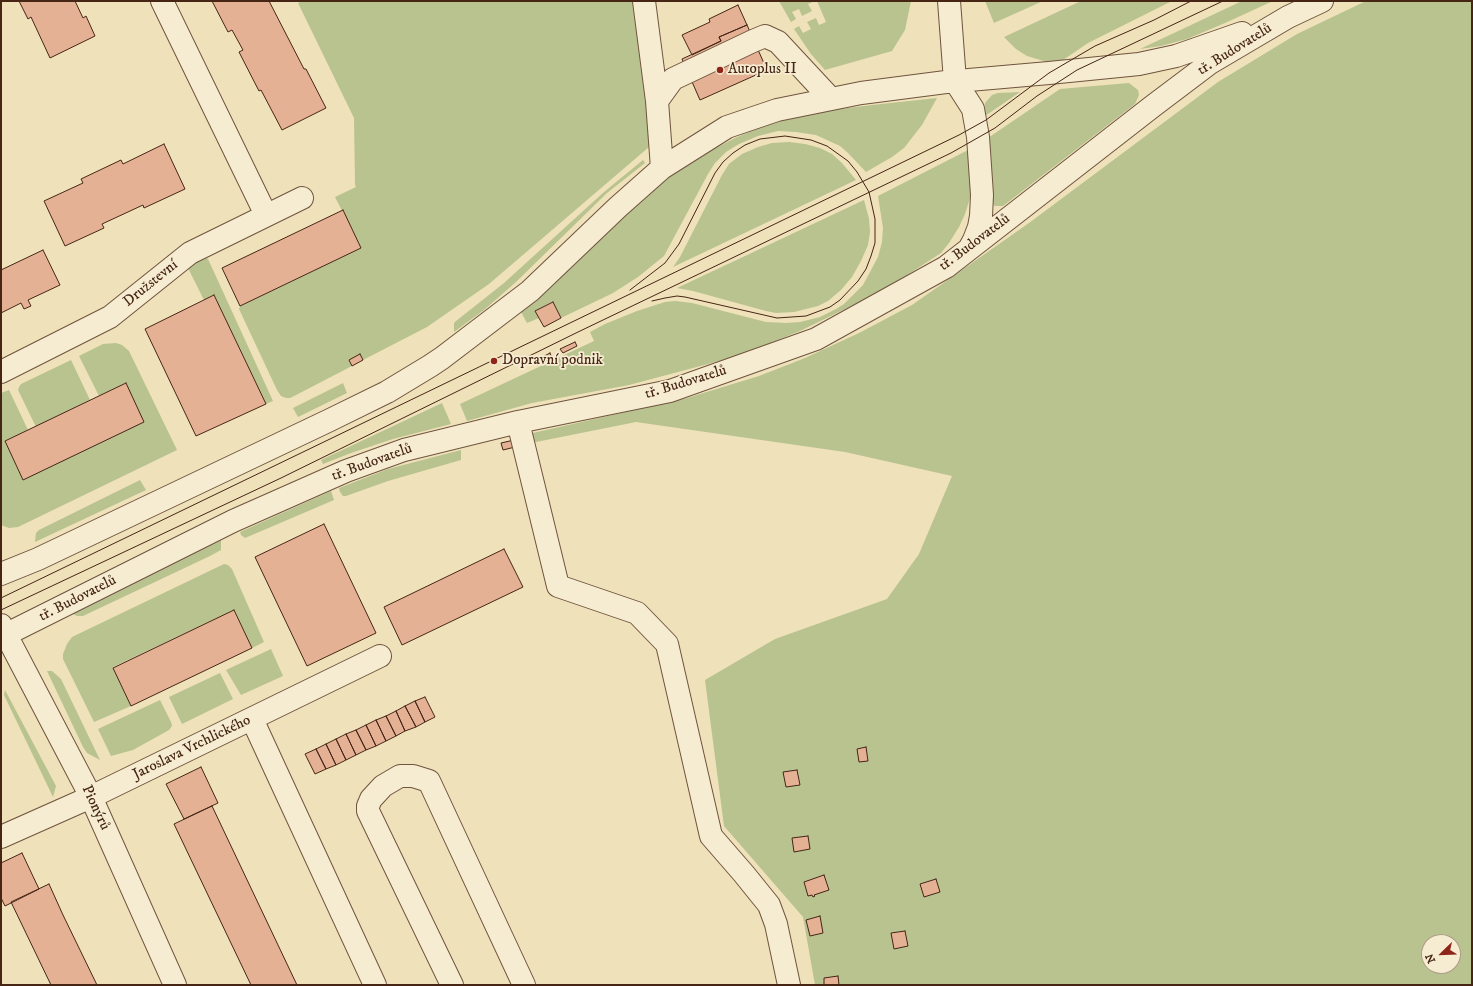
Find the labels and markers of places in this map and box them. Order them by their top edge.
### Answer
place label: Autoplus II [728,61,797,79]
marker: Autoplus II [715,65,725,75]
place label: Dopravní podnik [502,352,603,370]
marker: Dopravní podnik [489,356,499,366]

